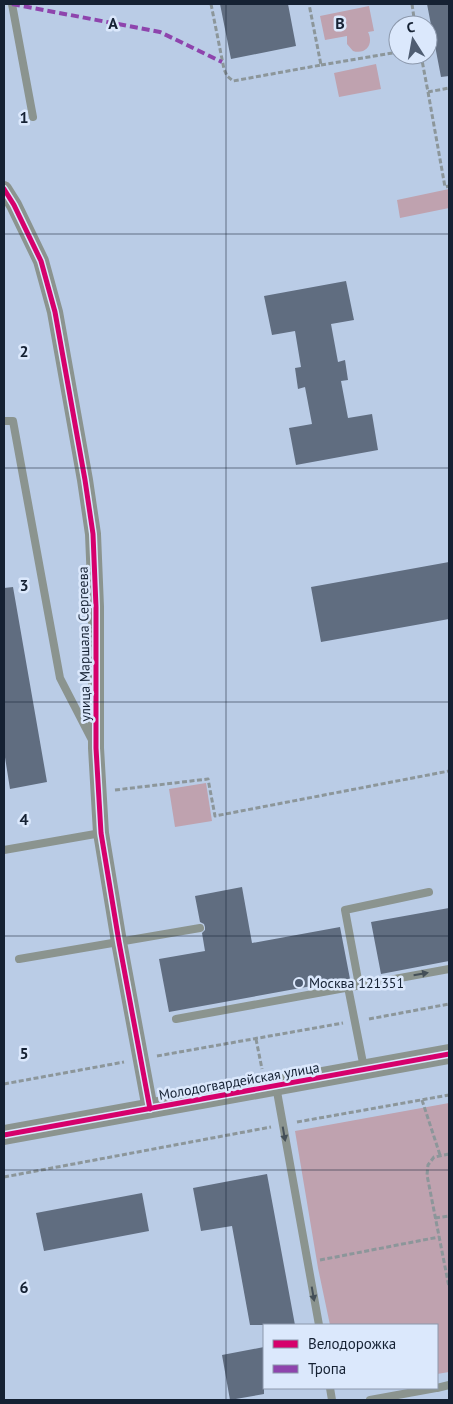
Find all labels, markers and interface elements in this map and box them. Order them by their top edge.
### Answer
text: A [108,13,118,33]
text: B [335,13,345,33]
north arrow [388,15,438,65]
text: С [405,18,416,37]
text: 1 [19,107,29,127]
text: 2 [19,341,29,361]
street label: улица Маршала Сергеева [74,566,94,722]
text: 3 [19,575,29,595]
text: 4 [19,809,29,829]
one-way arrow [414,970,429,978]
place label: Москва 121351 [309,974,404,992]
marker: Москва 121351 [293,977,305,989]
text: 5 [19,1043,29,1063]
street label: Молодогвардейская улица [157,1058,321,1104]
one-way arrow [281,1126,289,1142]
text: 6 [19,1277,29,1297]
one-way arrow [309,1286,317,1302]
legend [263,1324,438,1389]
text: Велодорожка [308,1334,396,1353]
text: Тропа [308,1359,346,1378]

